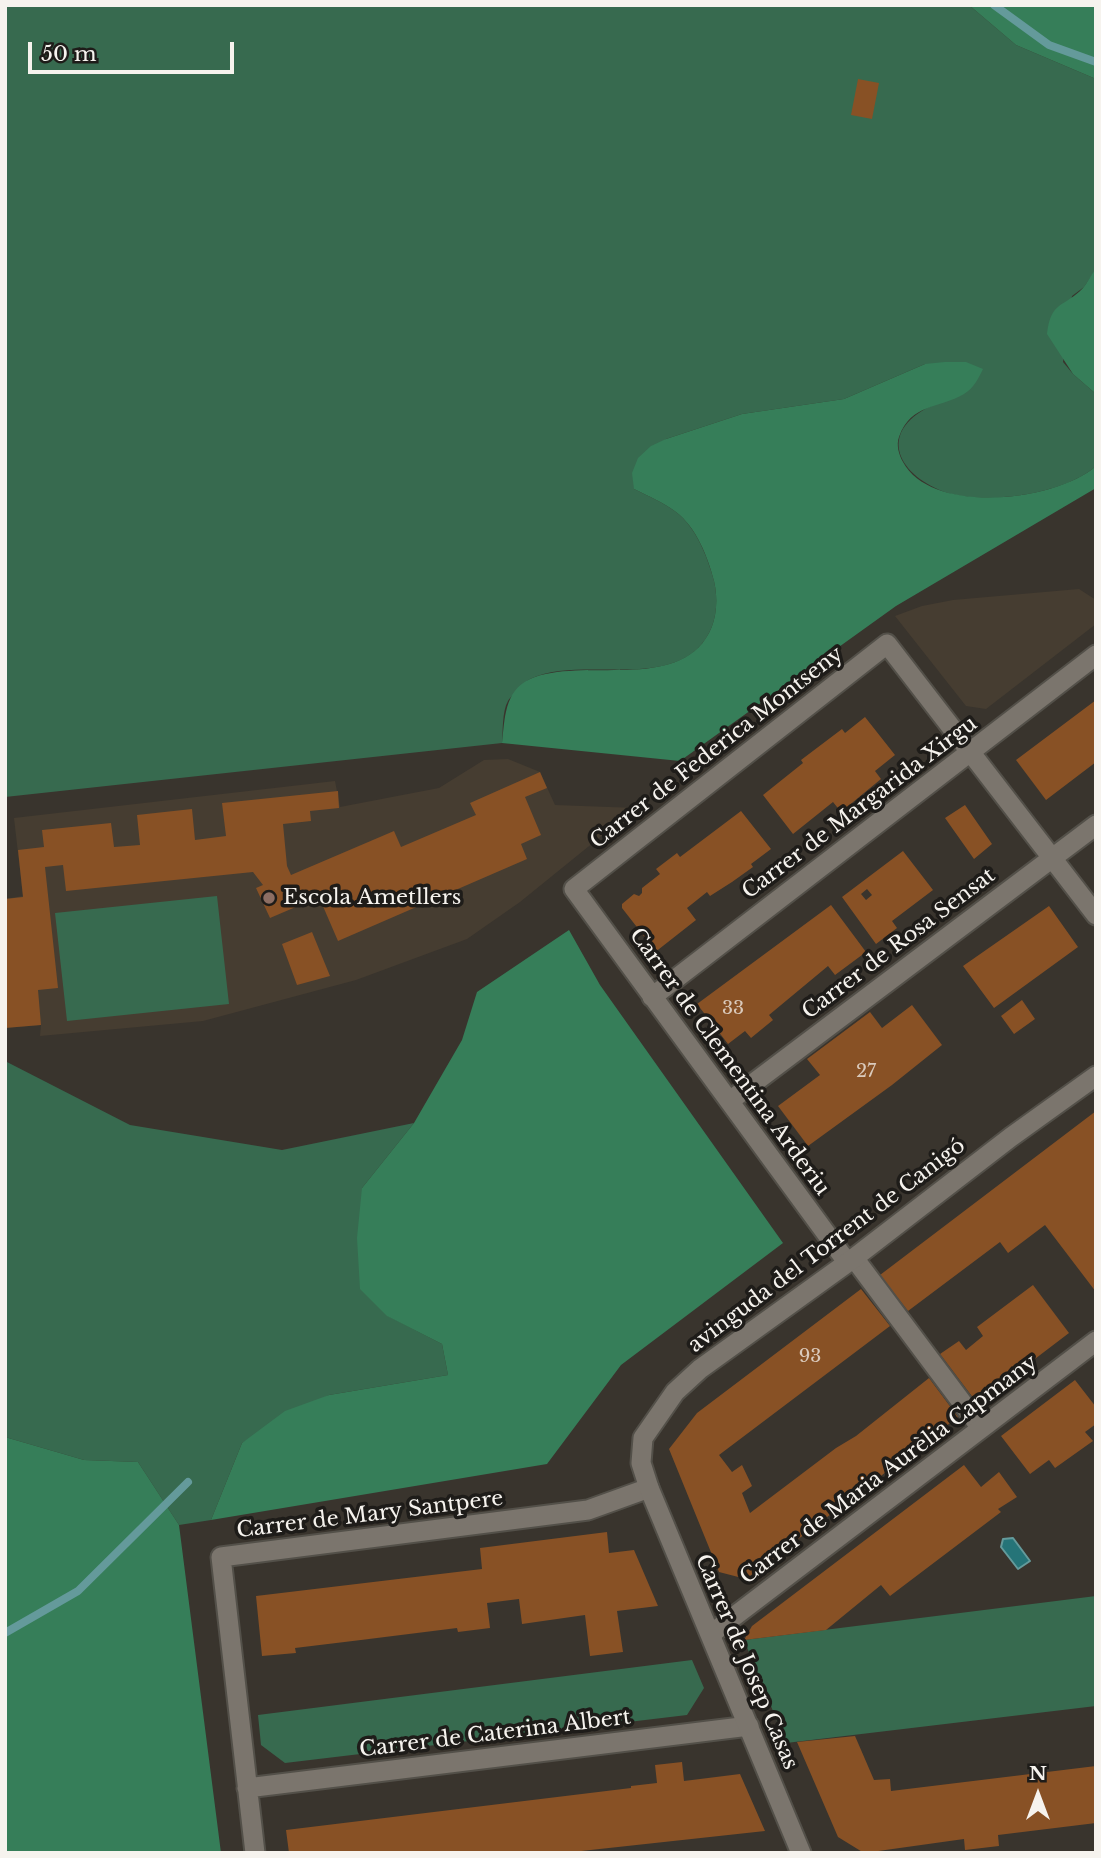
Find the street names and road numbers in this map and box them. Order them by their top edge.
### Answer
street label: Carrer de Federica Montseny [586,642,848,854]
street label: Carrer de Margarida Xirgu [738,711,982,905]
street label: Carrer de Rosa Sensat [798,863,1000,1025]
street label: Carrer de Clementina Arderiu [624,924,834,1200]
street label: avinguda del Torrent de Canigó [684,1134,970,1358]
street label: Carrer de Maria Aurèlia Capmany [735,1350,1043,1590]
street label: Carrer de Mary Santpere [235,1486,505,1544]
street label: Carrer de Josep Casas [689,1551,803,1773]
street label: Carrer de Caterina Albert [358,1705,632,1763]

